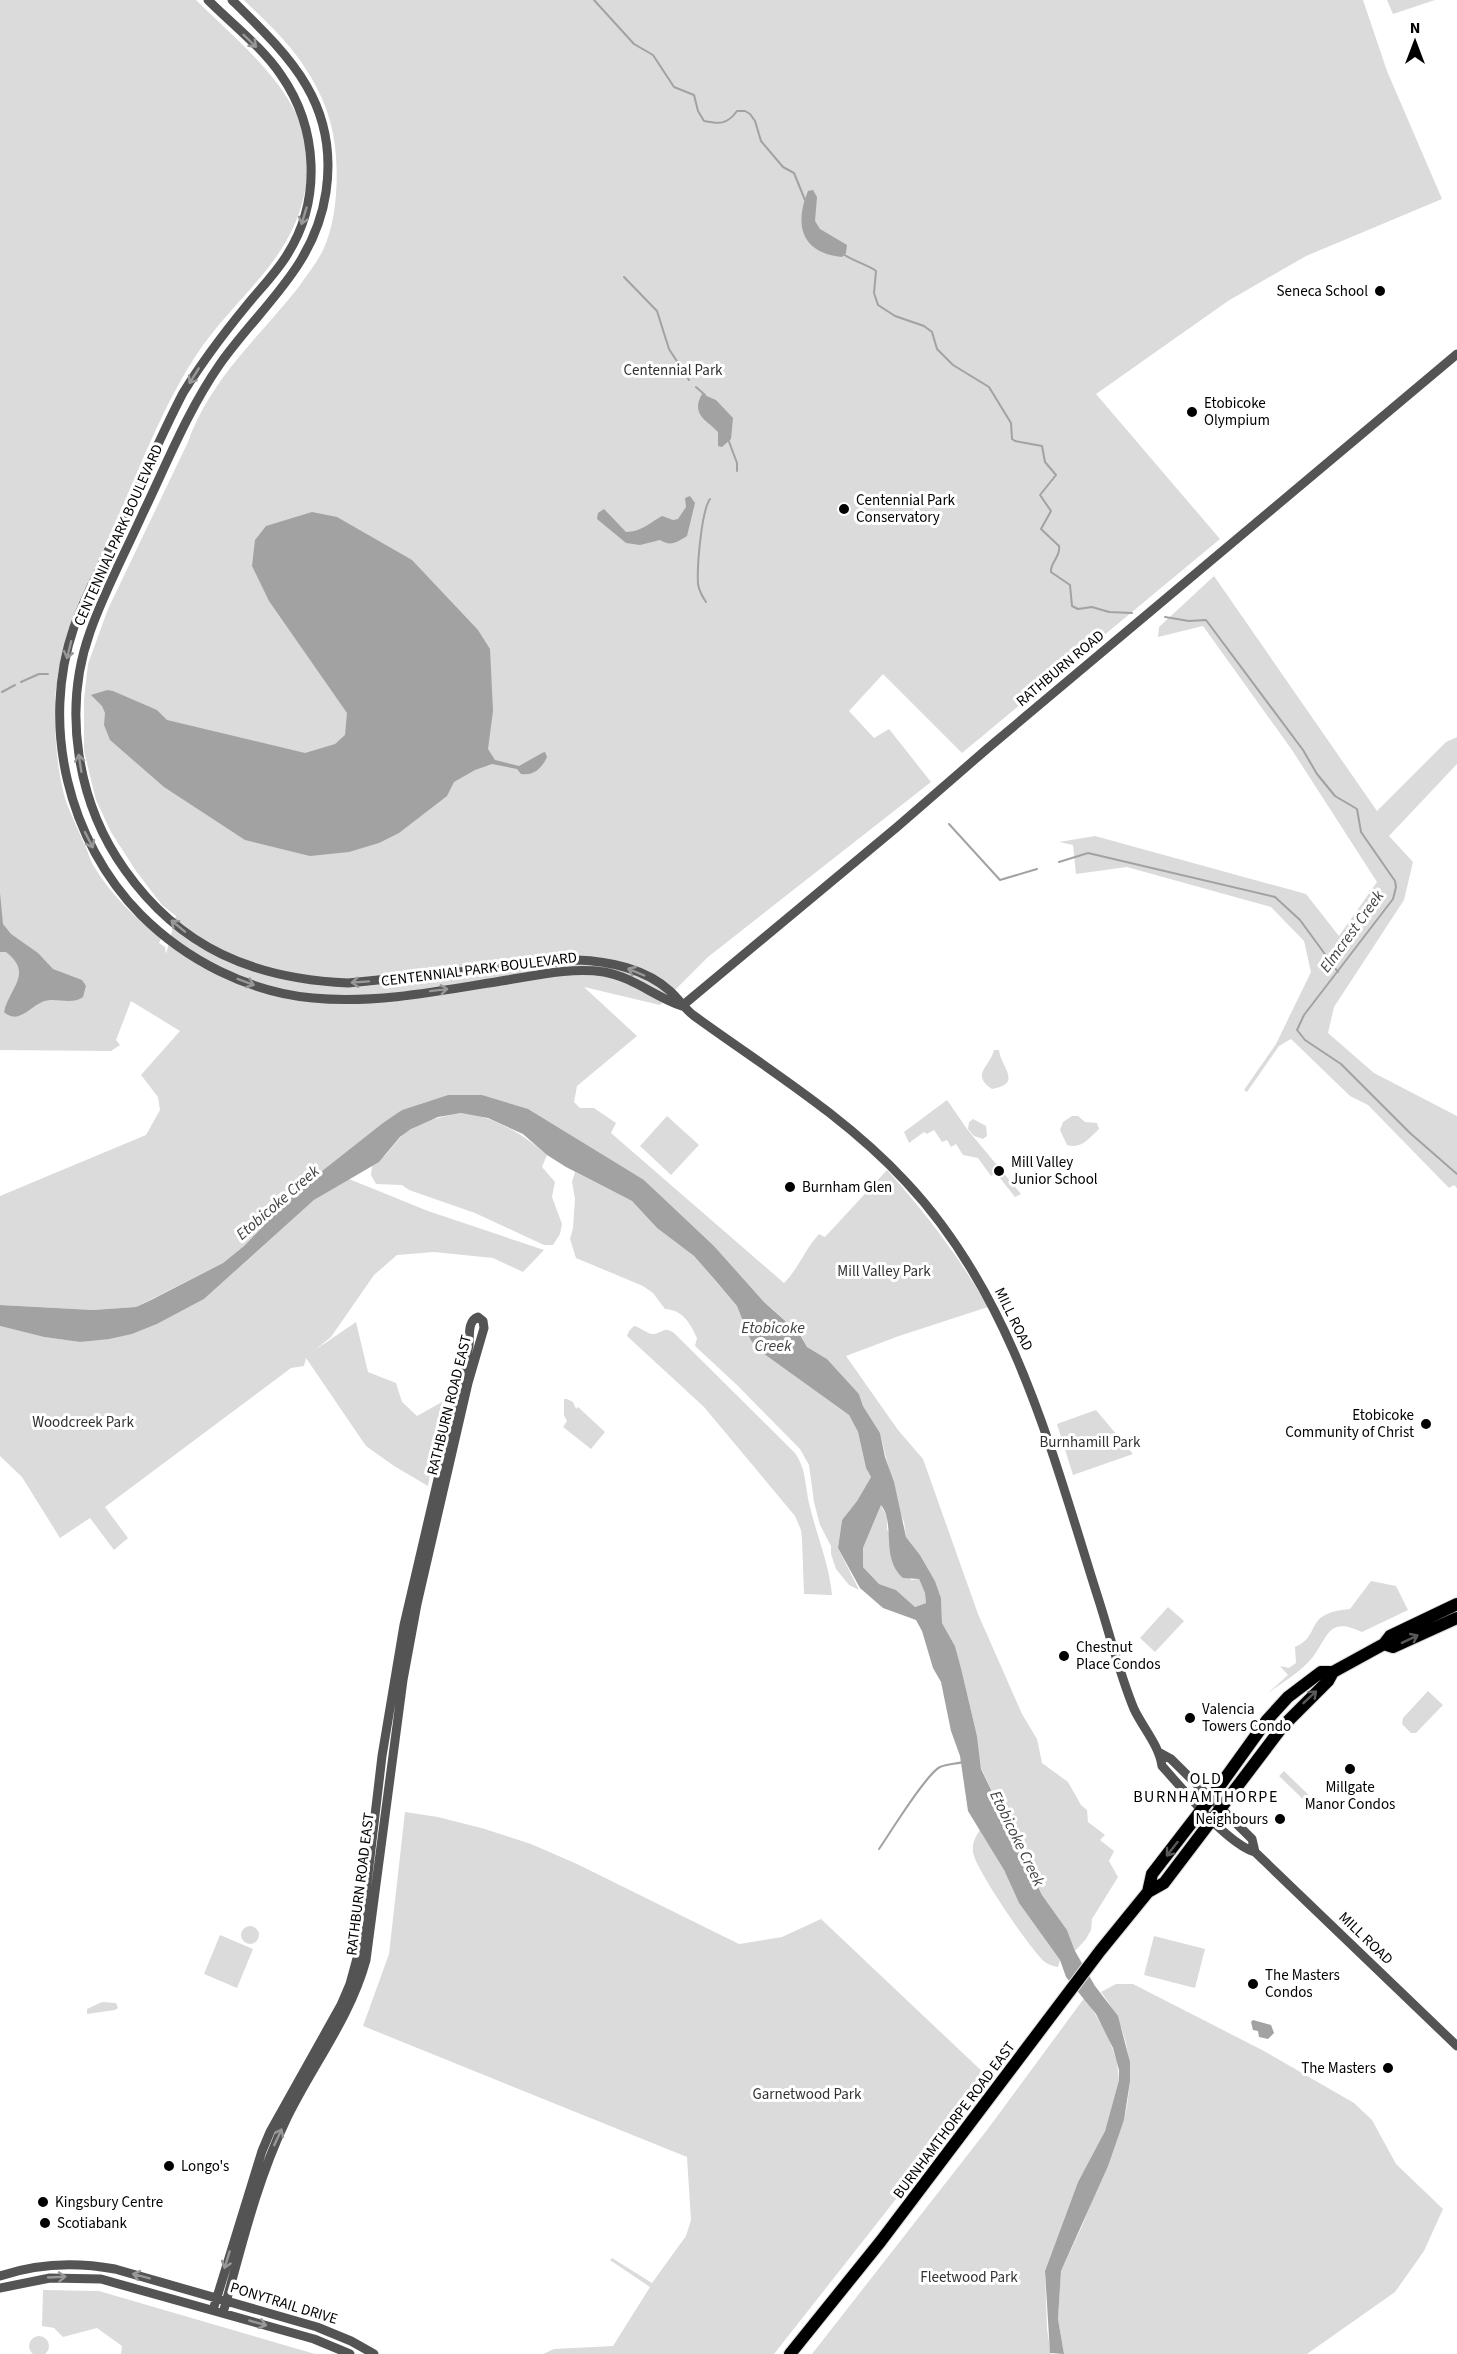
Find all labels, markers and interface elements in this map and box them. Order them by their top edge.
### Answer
north arrow [1385,12,1445,72]
text: N [1410,17,1420,39]
one-way arrow [243,34,258,48]
one-way arrow [298,206,309,225]
place label: Seneca School [1277,281,1368,302]
marker: Seneca School [1373,284,1387,298]
park label: Centennial Park [623,360,723,381]
one-way arrow [187,367,199,384]
place label: Etobicoke Olympium [1204,393,1270,431]
marker: Etobicoke Olympium [1185,405,1199,419]
street label: CENTENNIAL PARK BOULEVARD [69,441,168,630]
place label: Centennial Park Conservatory [856,490,956,528]
marker: Centennial Park Conservatory [837,502,851,516]
street label: RATHBURN ROAD [1012,625,1109,711]
one-way arrow [62,640,74,659]
one-way arrow [75,753,86,773]
one-way arrow [83,831,95,849]
water label: Elmcrest Creek [1315,886,1389,977]
one-way arrow [170,920,186,933]
street label: CENTENNIAL PARK BOULEVARD [380,947,578,992]
one-way arrow [628,965,646,977]
one-way arrow [236,977,255,988]
one-way arrow [351,977,370,988]
one-way arrow [428,984,448,995]
place label: Mill Valley Junior School [1011,1152,1098,1190]
water label: Etobicoke Creek [231,1160,324,1245]
marker: Mill Valley Junior School [992,1164,1006,1178]
place label: Burnham Glen [802,1177,892,1198]
marker: Burnham Glen [783,1180,797,1194]
park label: Mill Valley Park [837,1261,931,1282]
street label: MILL ROAD [989,1284,1038,1354]
water label: Etobicoke Creek [741,1317,805,1357]
street label: RATHBURN ROAD EAST [422,1333,477,1477]
place label: Etobicoke Community of Christ [1285,1405,1414,1443]
park label: Woodcreek Park [32,1412,134,1433]
marker: Etobicoke Community of Christ [1419,1417,1433,1431]
park label: Burnhamill Park [1040,1432,1141,1453]
one-way arrow [1400,1633,1418,1645]
place label: Chestnut Place Condos [1076,1637,1160,1675]
marker: Chestnut Place Condos [1057,1649,1071,1663]
one-way arrow [1302,1690,1317,1705]
place label: Valencia Towers Condo [1202,1699,1291,1737]
marker: Valencia Towers Condo [1183,1711,1197,1725]
marker: Millgate Manor Condos [1343,1762,1357,1776]
district label: OLD BURNHAMTHORPE [1133,1768,1279,1808]
place label: Millgate Manor Condos [1305,1777,1395,1815]
water label: Etobicoke Creek [984,1787,1050,1890]
place label: Neighbours [1195,1809,1268,1830]
street label: RATHBURN ROAD EAST [341,1811,380,1957]
marker: Neighbours [1273,1812,1287,1826]
one-way arrow [1165,1840,1178,1856]
street label: MILL ROAD [1334,1907,1397,1970]
place label: The Masters Condos [1265,1965,1340,2003]
marker: The Masters Condos [1246,1977,1260,1991]
street label: BURNHAMTHORPE ROAD EAST [888,2037,1020,2203]
place label: The Masters [1301,2058,1376,2079]
marker: The Masters [1381,2061,1395,2075]
park label: Garnetwood Park [753,2084,862,2105]
one-way arrow [273,2128,285,2146]
place label: Longo's [181,2156,229,2177]
marker: Longo's [162,2159,176,2173]
place label: Kingsbury Centre [55,2192,163,2213]
marker: Kingsbury Centre [36,2195,50,2209]
place label: Scotiabank [57,2213,128,2234]
marker: Scotiabank [38,2216,52,2230]
one-way arrow [221,2250,232,2269]
park label: Fleetwood Park [920,2267,1018,2288]
one-way arrow [132,2269,151,2281]
one-way arrow [47,2272,67,2283]
street label: PONYTRAIL DRIVE [228,2277,340,2330]
one-way arrow [248,2318,267,2329]

